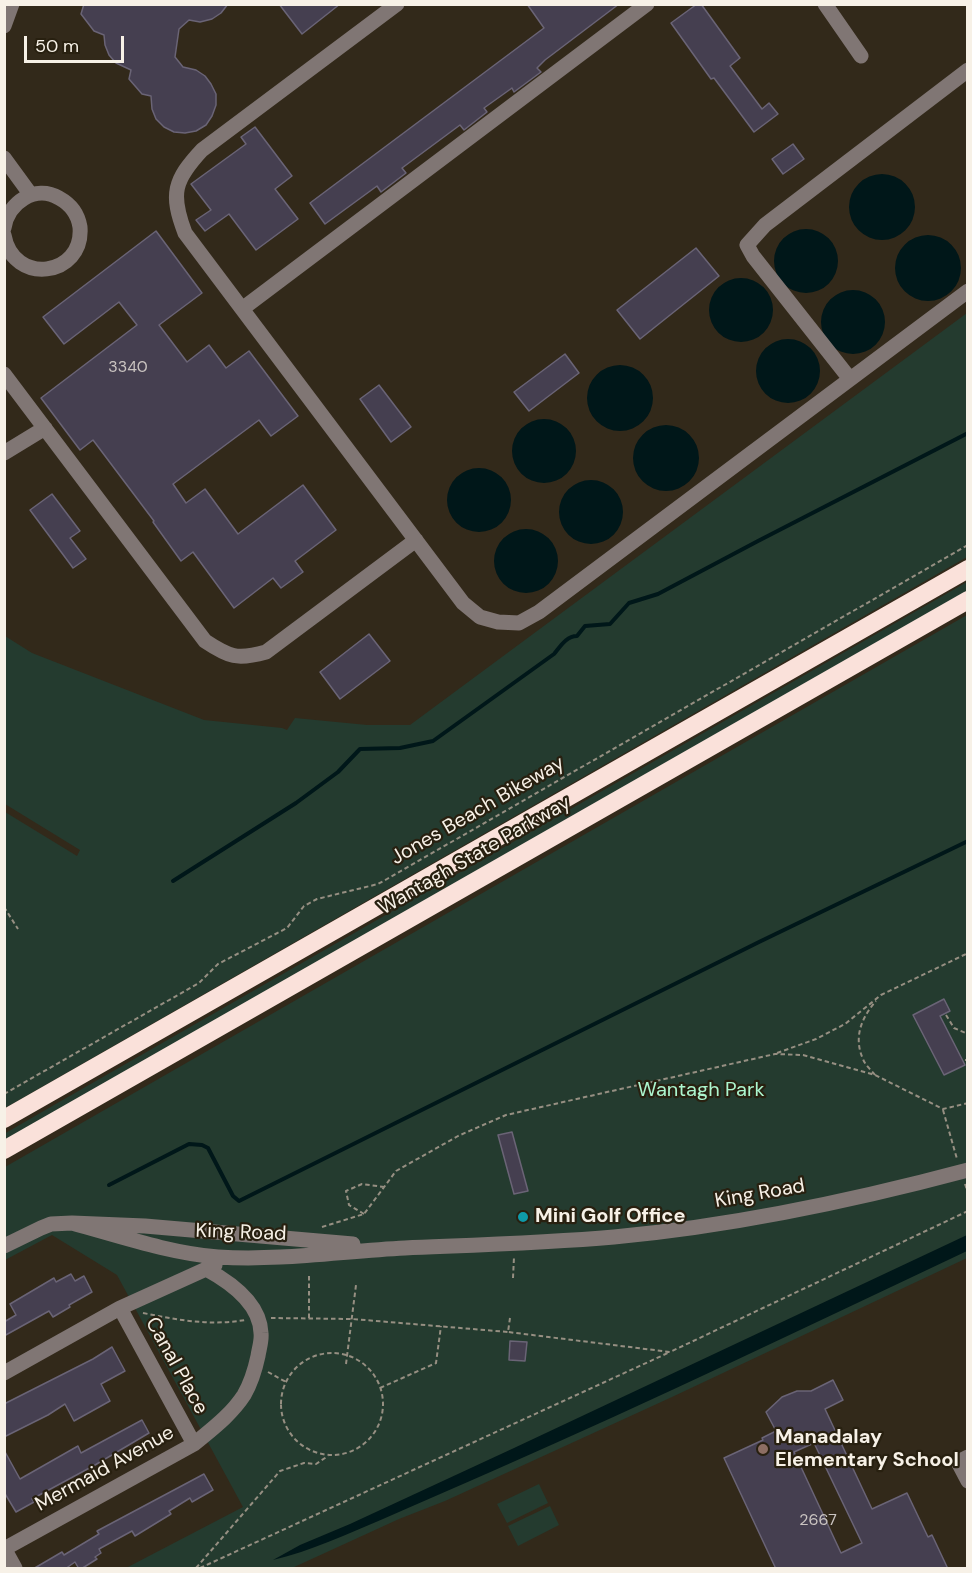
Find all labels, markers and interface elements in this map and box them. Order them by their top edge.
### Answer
scale bar [27,24,128,62]
text: 50 m [35,34,79,58]
house number: 3340 [108,358,148,378]
street label: Jones Beach Bikeway [387,752,569,870]
street label: Wantagh State Parkway [375,791,575,921]
park label: Wantagh Park [638,1079,764,1103]
street label: King Road [713,1174,807,1214]
place label: Mini Golf Office [535,1205,685,1229]
marker: Mini Golf Office [516,1210,530,1224]
street label: King Road [195,1219,287,1247]
street label: Canal Place [140,1313,212,1419]
street label: Mermaid Avenue [31,1421,179,1517]
place label: Manadalay Elementary School [775,1426,959,1473]
marker: Manadalay Elementary School [756,1442,770,1456]
house number: 2667 [799,1511,837,1531]

